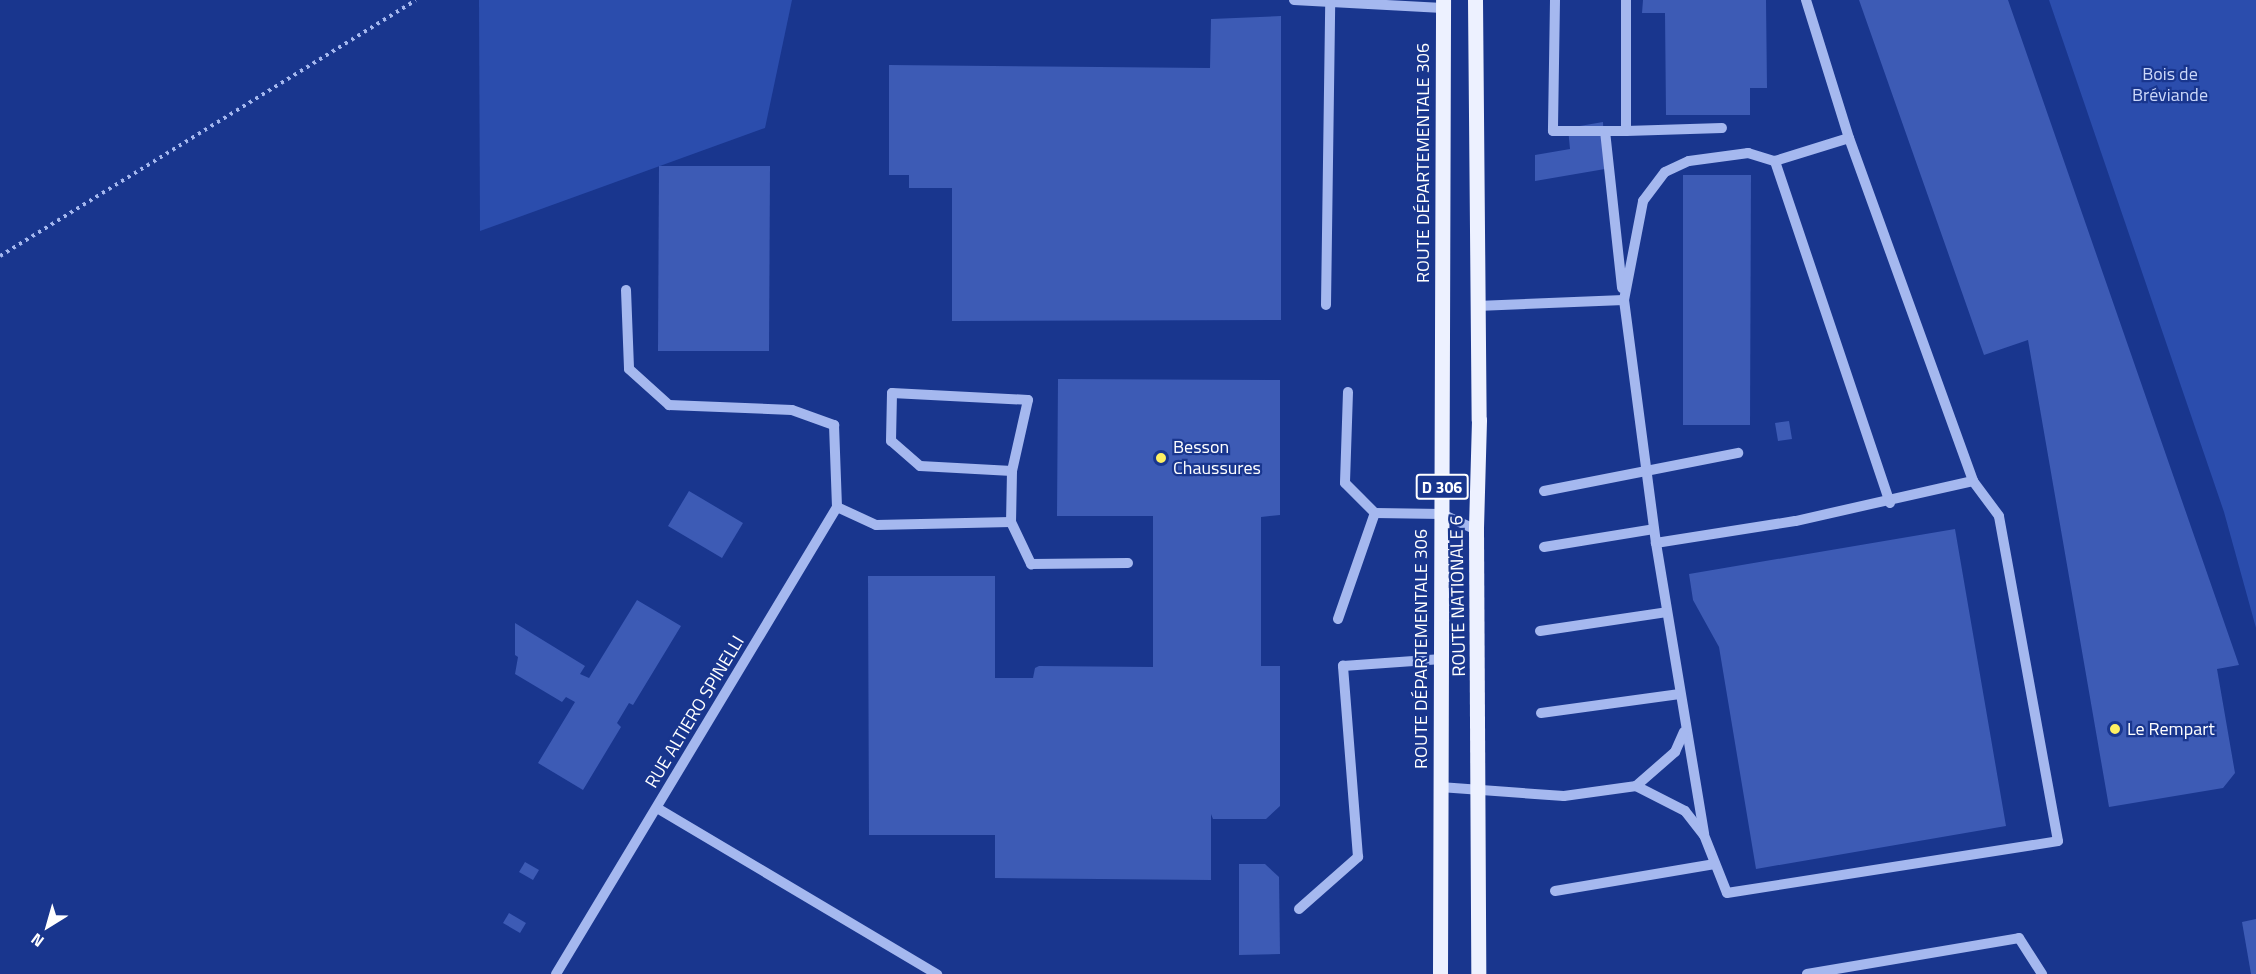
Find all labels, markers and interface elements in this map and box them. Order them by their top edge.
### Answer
street label: ROUTE DÉPARTEMENTALE 306 [1412,43,1434,283]
park label: Bois de Bréviande [2132,64,2208,106]
place label: Besson Chaussures [1173,437,1261,480]
marker: Besson Chaussures [1154,451,1168,465]
road number: D 306 [1415,474,1469,500]
street label: ROUTE NATIONALE 6 [1446,515,1470,677]
street label: ROUTE DÉPARTEMENTALE 306 [1410,529,1432,769]
street label: RUE ALTIERO SPINELLI [641,632,749,792]
place label: Le Rempart [2127,718,2215,740]
marker: Le Rempart [2108,722,2122,736]
north arrow [18,896,78,956]
text: N [26,927,49,953]

